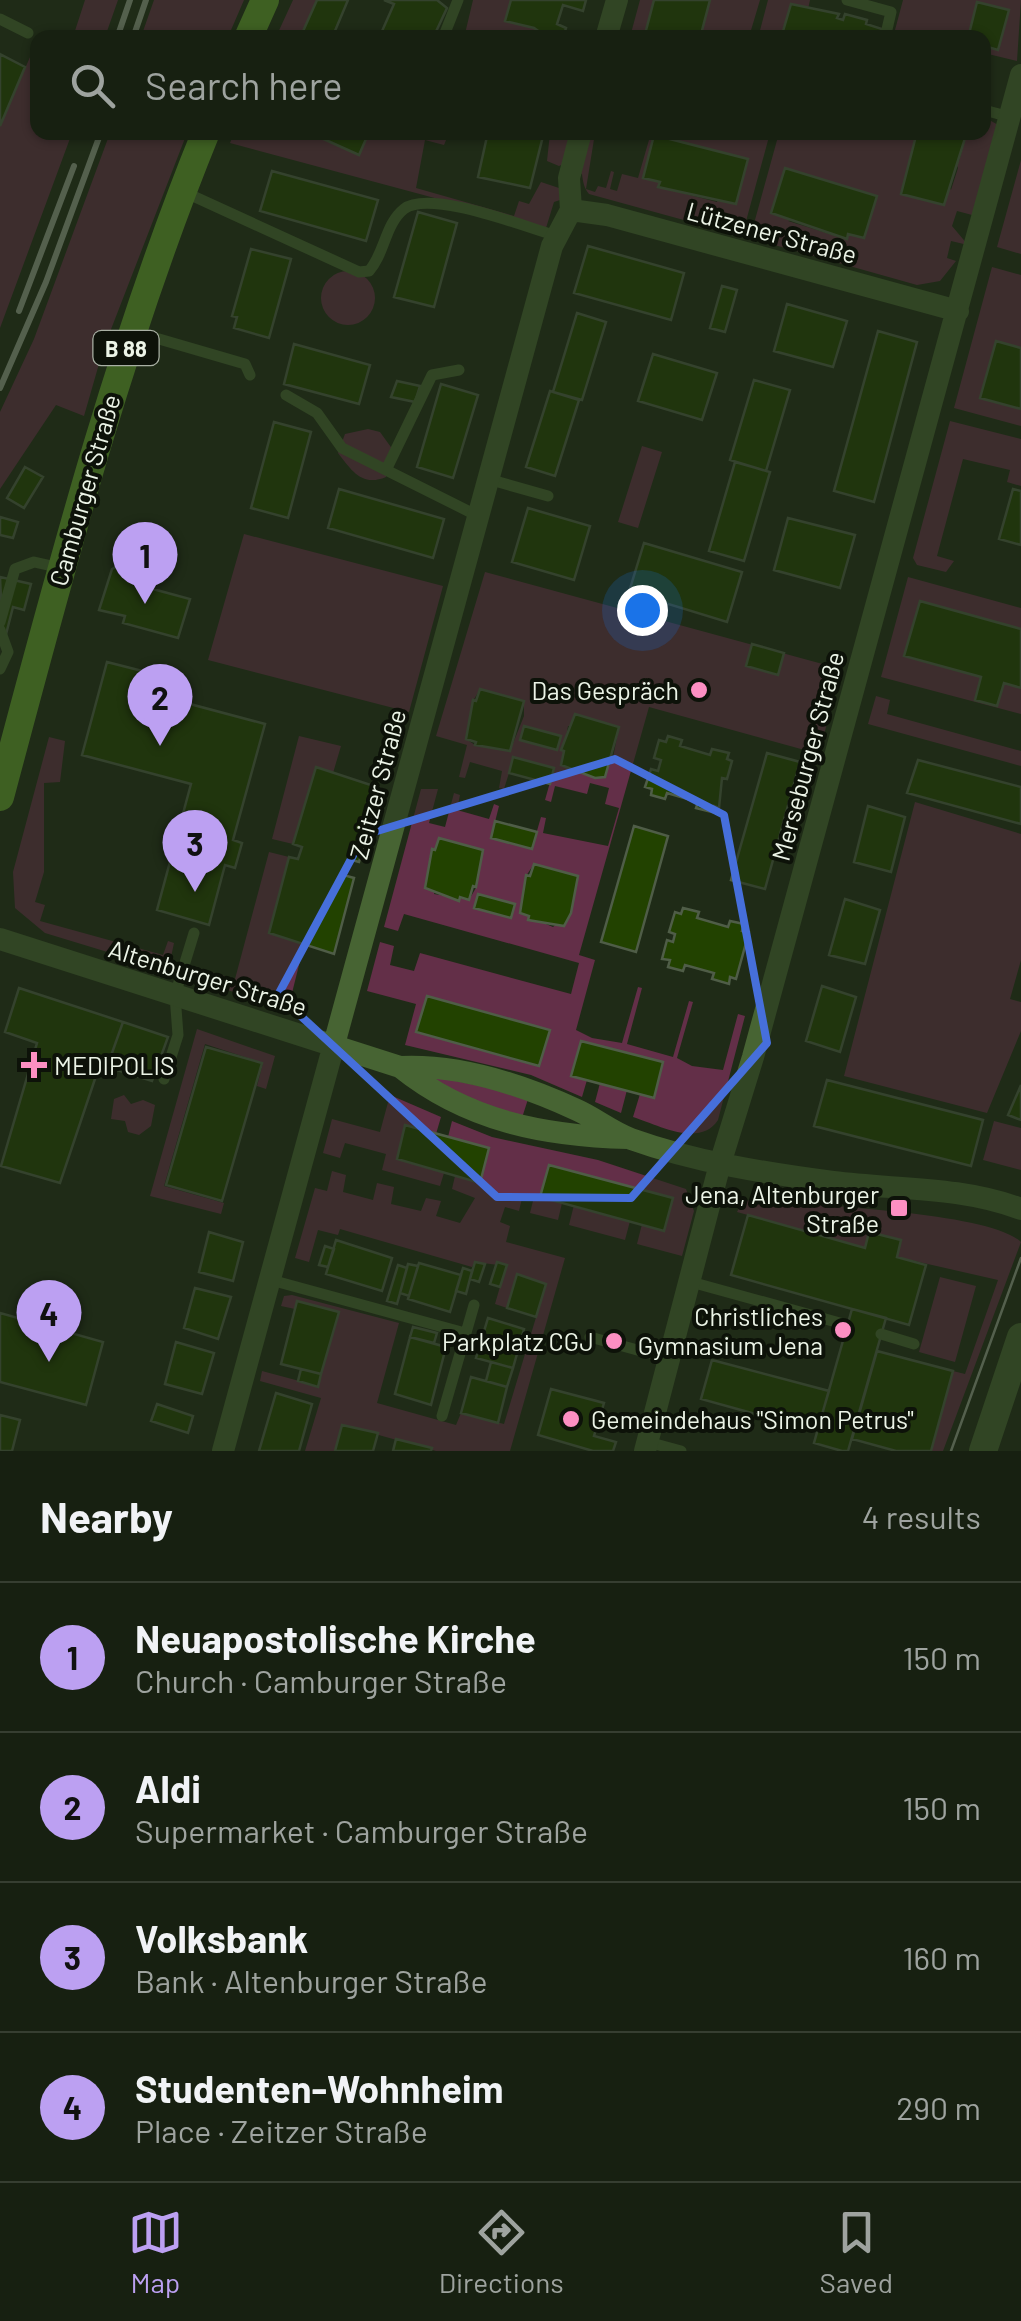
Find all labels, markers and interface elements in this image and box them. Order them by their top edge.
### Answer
search box [30,30,991,140]
icon: search [65,58,120,113]
text: Search here [145,62,343,108]
street label: Lützener Straße [684,195,860,269]
road number: B 88 [94,331,158,365]
street label: Camburger Straße [42,391,126,589]
pin: 1 [112,522,178,604]
your location [617,585,668,636]
street label: Merseburger Straße [765,648,849,864]
pin: 2 [128,664,192,746]
place label: Das Gespräch [532,675,679,705]
marker: Das Gespräch [688,679,710,701]
street label: Zeitzer Straße [343,706,411,862]
pin: 3 [162,810,228,892]
street label: Altenburger Straße [105,933,311,1021]
place label: MEDIPOLIS [54,1050,175,1080]
marker: MEDIPOLIS [23,1054,45,1076]
place label: Jena, Altenburger Straße [685,1179,879,1238]
marker: Jena, Altenburger Straße [888,1197,910,1219]
pin: 4 [17,1280,82,1362]
place label: Christliches Gymnasium Jena [638,1301,823,1360]
marker: Christliches Gymnasium Jena [832,1319,854,1341]
place label: Parkplatz CGJ [442,1326,594,1356]
marker: Parkplatz CGJ [603,1330,625,1352]
place label: Gemeindehaus "Simon Petrus" [591,1404,914,1434]
marker: Gemeindehaus "Simon Petrus" [560,1408,582,1430]
text: Nearby [40,1491,173,1541]
text: 4 results [862,1497,981,1535]
text: Neuapostolische Kirche [135,1615,536,1661]
text: 1 [67,1638,78,1676]
text: 150 m [902,1638,981,1676]
text: Church · Camburger Straße [135,1661,507,1699]
text: Aldi [135,1765,201,1811]
text: 2 [64,1788,81,1826]
text: 150 m [902,1788,981,1826]
text: Supermarket · Camburger Straße [135,1811,588,1849]
text: Volksbank [135,1915,308,1961]
text: 3 [64,1938,81,1976]
text: 160 m [902,1938,981,1976]
text: Bank · Altenburger Straße [135,1961,487,1999]
text: Studenten-Wohnheim [135,2065,503,2111]
text: 4 [63,2088,82,2126]
text: 290 m [896,2088,981,2126]
text: Place · Zeitzer Straße [135,2111,428,2149]
tab: Map [128,2205,183,2299]
tab: Directions [439,2205,564,2299]
tab: Saved [820,2205,893,2299]

